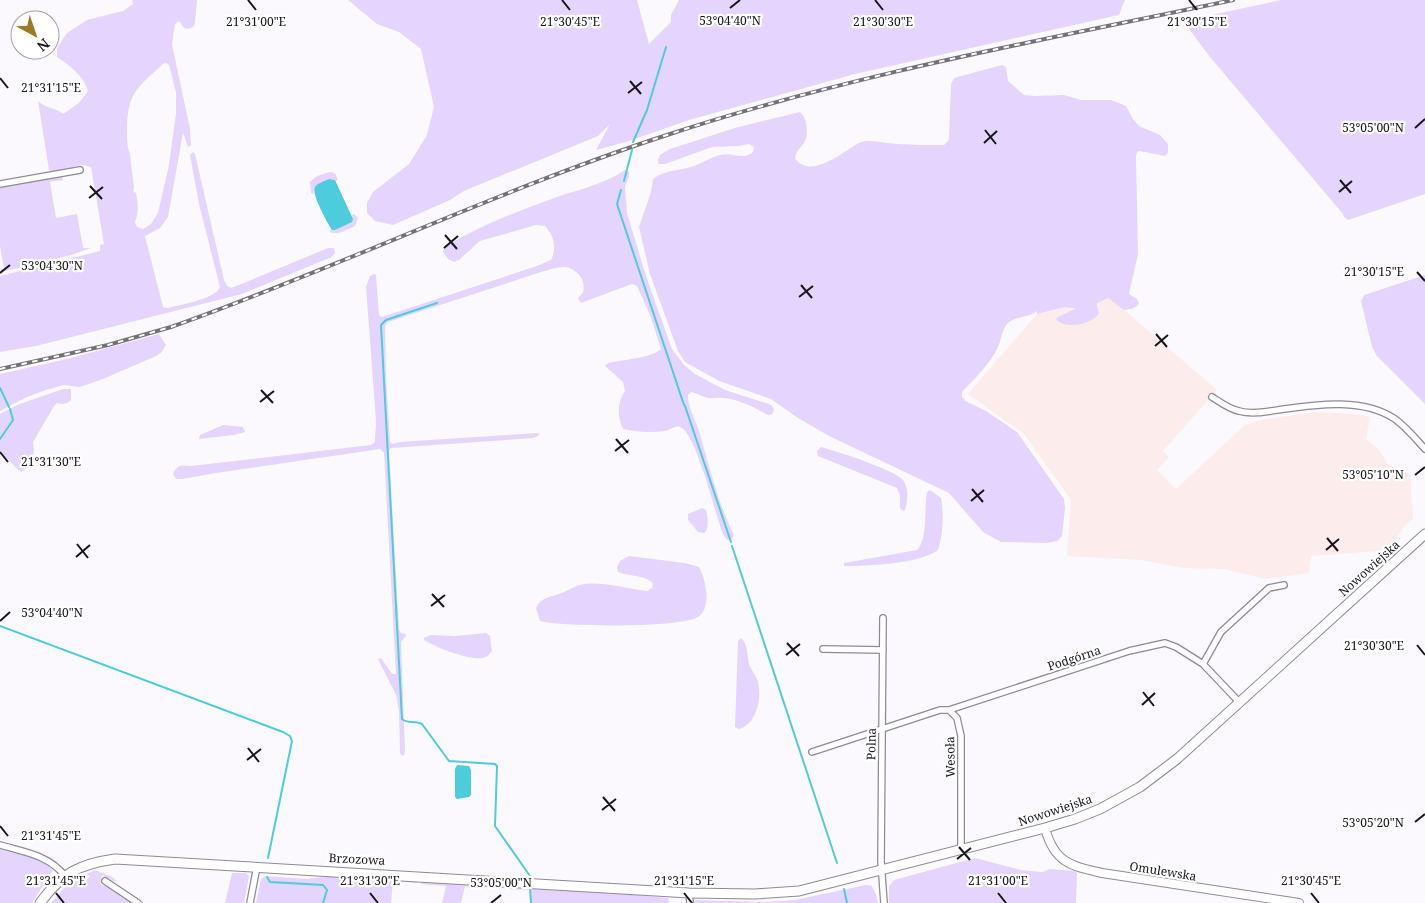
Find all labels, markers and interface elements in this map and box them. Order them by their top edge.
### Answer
north arrow [10,10,60,60]
text: 53°04'40"N [699,12,761,29]
text: 21°31'00"E [226,13,286,30]
text: 21°30'45"E [540,13,600,30]
text: 21°30'30"E [853,13,913,30]
text: 21°30'15"E [1167,13,1227,30]
text: N [33,35,54,56]
text: 21°31'15"E [21,79,81,96]
text: 53°05'00"N [1342,119,1404,136]
text: 53°04'30"N [21,257,83,274]
text: 21°30'15"E [1344,263,1404,280]
text: 21°31'30"E [21,453,81,470]
text: 53°05'10"N [1342,466,1404,483]
street label: Nowowiejska [1335,536,1403,600]
text: 53°04'40"N [21,604,83,621]
text: 21°30'30"E [1344,637,1404,654]
street label: Podgórna [1045,641,1103,675]
street label: Polna [862,727,880,760]
street label: Wesoła [941,736,959,778]
street label: Nowowiejska [1016,790,1094,830]
text: 53°05'20"N [1342,814,1404,831]
text: 21°31'45"E [21,827,81,844]
street label: Brzozowa [328,849,386,869]
street label: Omulewska [1128,857,1198,885]
text: 21°31'45"E [26,872,86,889]
text: 21°31'30"E [340,872,400,889]
text: 21°31'15"E [654,872,714,889]
text: 21°31'00"E [968,872,1028,889]
text: 21°30'45"E [1281,872,1341,889]
text: 53°05'00"N [470,874,532,891]

